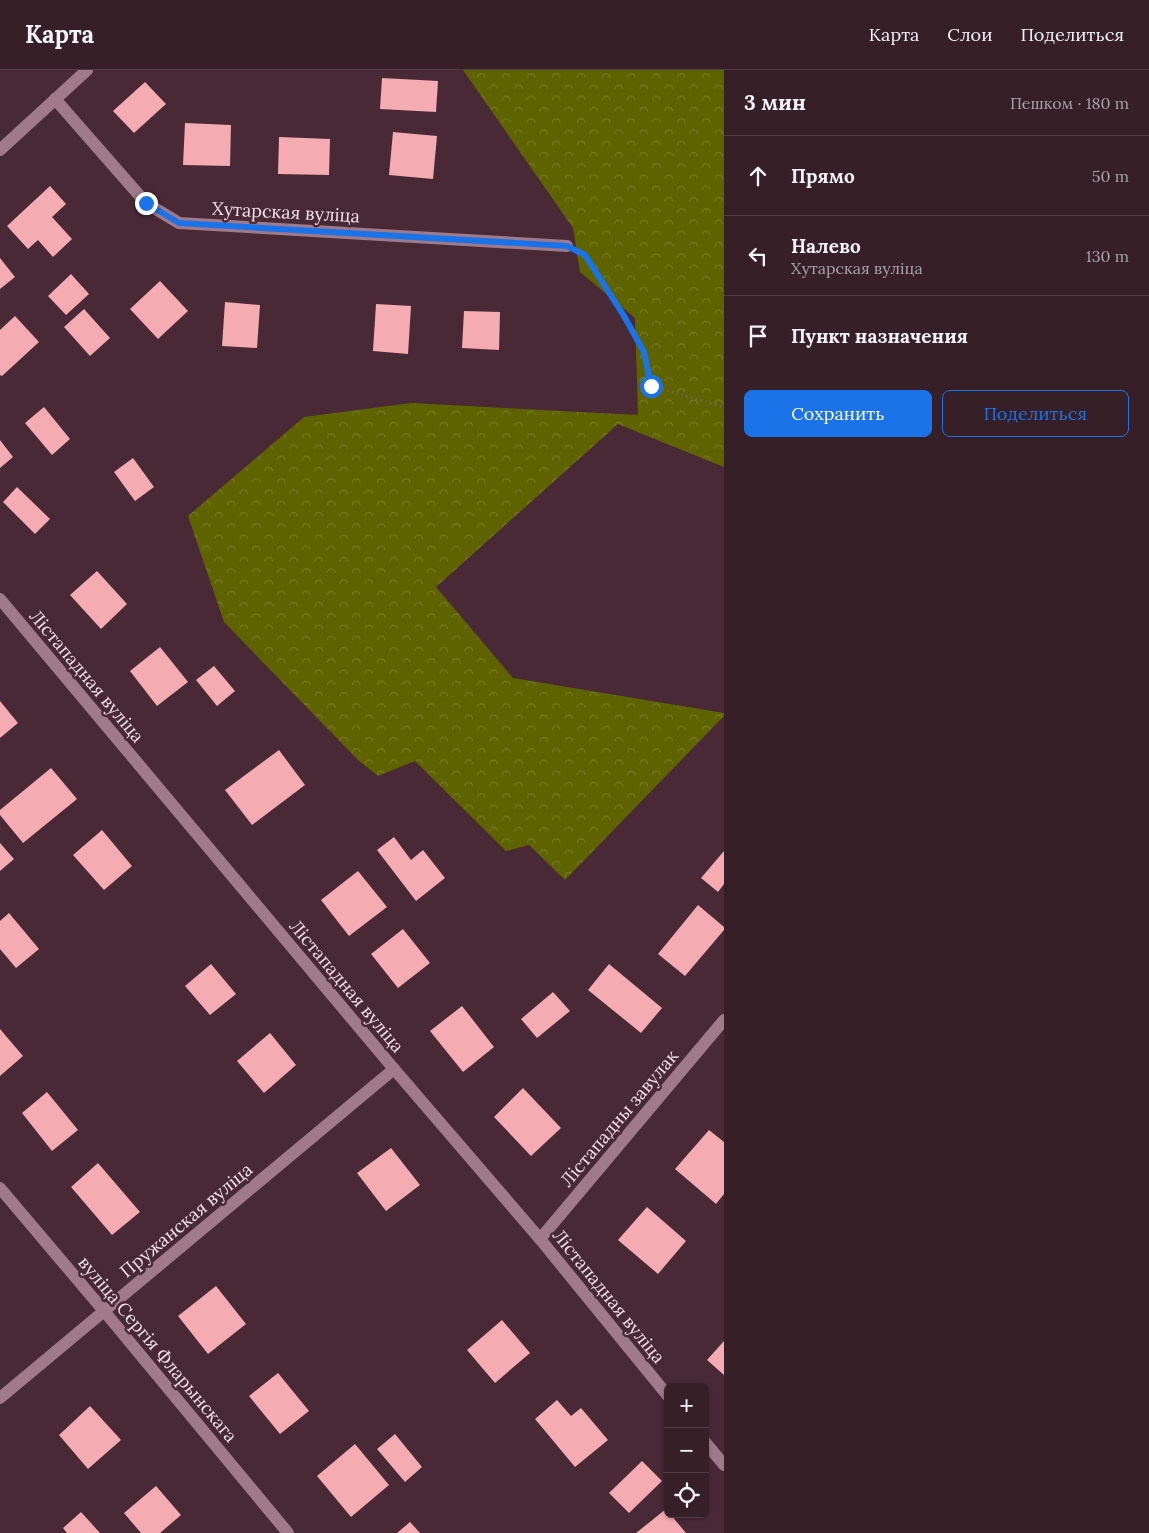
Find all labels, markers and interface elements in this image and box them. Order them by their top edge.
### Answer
text: Карта [25,19,94,50]
text: Карта [869,23,919,46]
text: Слои [947,23,992,46]
text: Поделиться [1020,23,1124,46]
text: 3 мин [744,89,806,116]
text: Пешком · 180 m [1010,93,1129,113]
icon: ahead [744,162,772,190]
text: Прямо [791,164,855,188]
text: 50 m [1092,166,1129,186]
route end [135,192,158,215]
street label: Хутарская вуліца [211,197,361,227]
text: Налево [791,234,861,258]
icon: left [744,242,772,270]
text: 130 m [1086,246,1129,266]
text: Хутарская вуліца [791,258,923,278]
icon: arrive [744,322,772,350]
text: Пункт назначения [791,324,968,348]
route start [640,375,663,398]
button: Сохранить [744,390,932,437]
button: Поделиться [942,390,1129,437]
street label: Лістападная вуліца [25,605,149,747]
street label: Лістападная вуліца [285,915,409,1057]
street label: Лістападны завулак [555,1045,683,1191]
street label: Пружанская вуліца [115,1158,257,1282]
street label: Лістападная вуліца [548,1224,670,1368]
street label: вуліца Сергія Фларынскага [73,1251,243,1447]
map controls [664,1383,709,1518]
button: + [664,1383,709,1428]
button: − [664,1428,709,1473]
button: locate [664,1473,709,1518]

